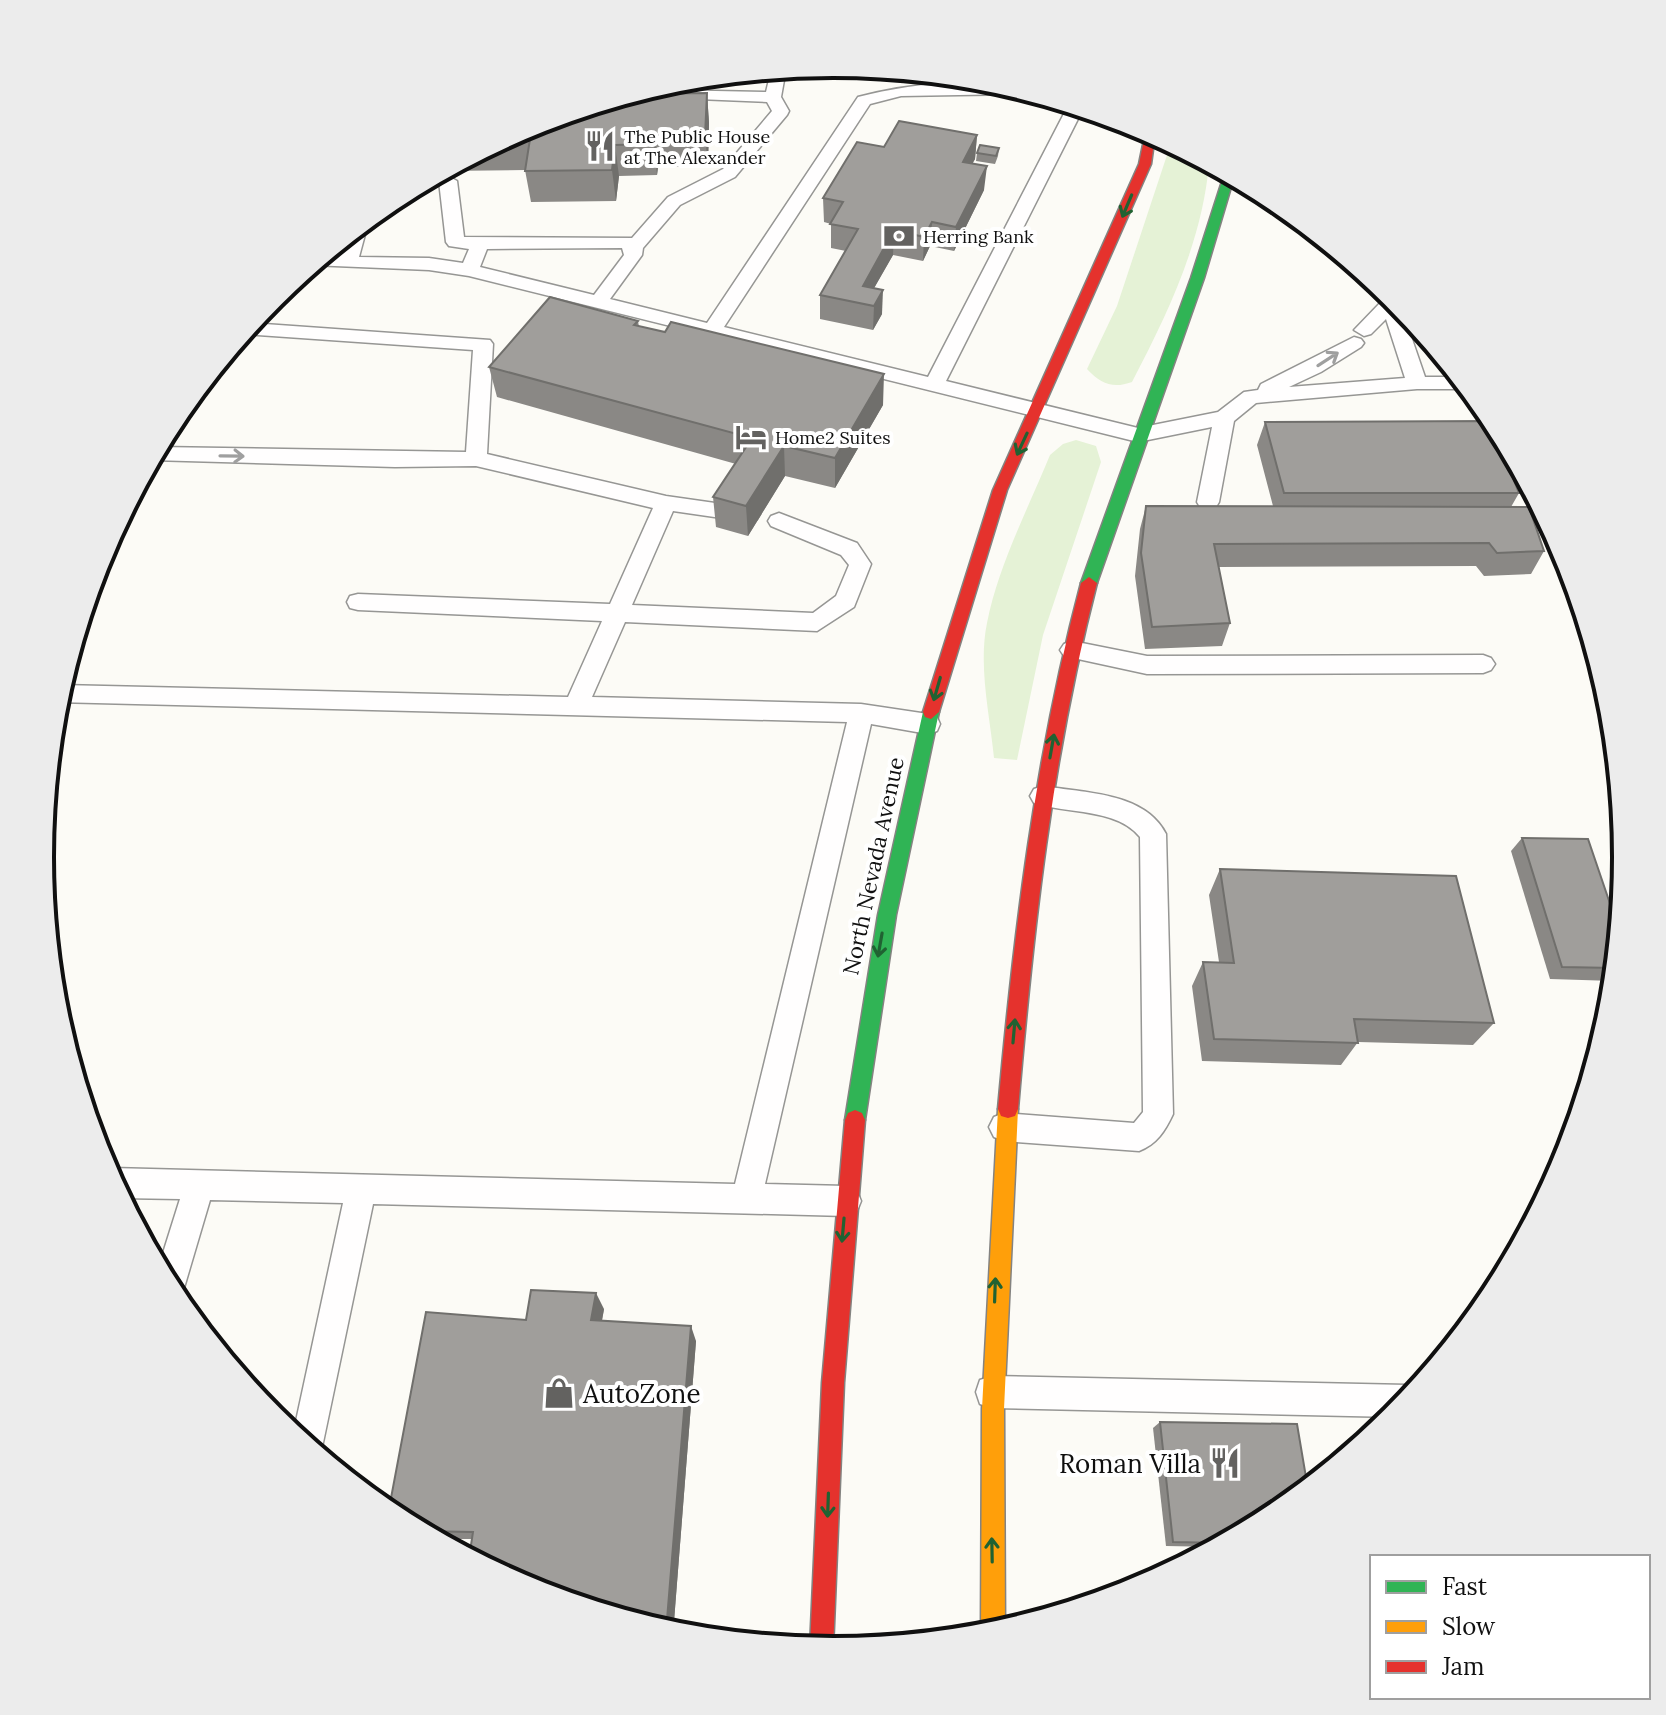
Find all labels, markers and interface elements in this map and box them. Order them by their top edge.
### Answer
place label: The Public House at The Alexander [624,125,770,169]
restaurant icon: The Public House at The Alexander [583,129,617,163]
one-way arrow [1119,193,1134,218]
bank icon: Herring Bank [882,219,916,253]
place label: Herring Bank [923,225,1034,248]
one-way arrow [1316,351,1339,367]
hotel icon: Home2 Suites [734,420,768,454]
place label: Home2 Suites [775,426,891,449]
one-way arrow [1014,431,1029,455]
one-way arrow [218,448,245,464]
one-way arrow [929,676,944,702]
one-way arrow [1045,733,1060,759]
street label: North Nevada Avenue [836,754,910,978]
one-way arrow [871,931,886,957]
one-way arrow [1007,1018,1022,1045]
one-way arrow [836,1216,851,1243]
one-way arrow [988,1277,1003,1304]
shop icon: AutoZone [542,1376,576,1410]
place label: AutoZone [582,1377,700,1410]
restaurant icon: Roman Villa [1208,1446,1242,1480]
place label: Roman Villa [1059,1447,1201,1480]
one-way arrow [820,1491,835,1518]
one-way arrow [984,1537,999,1564]
legend [1370,1555,1650,1699]
text: Fast [1442,1571,1488,1602]
text: Slow [1442,1611,1496,1642]
text: Jam [1441,1651,1484,1682]

